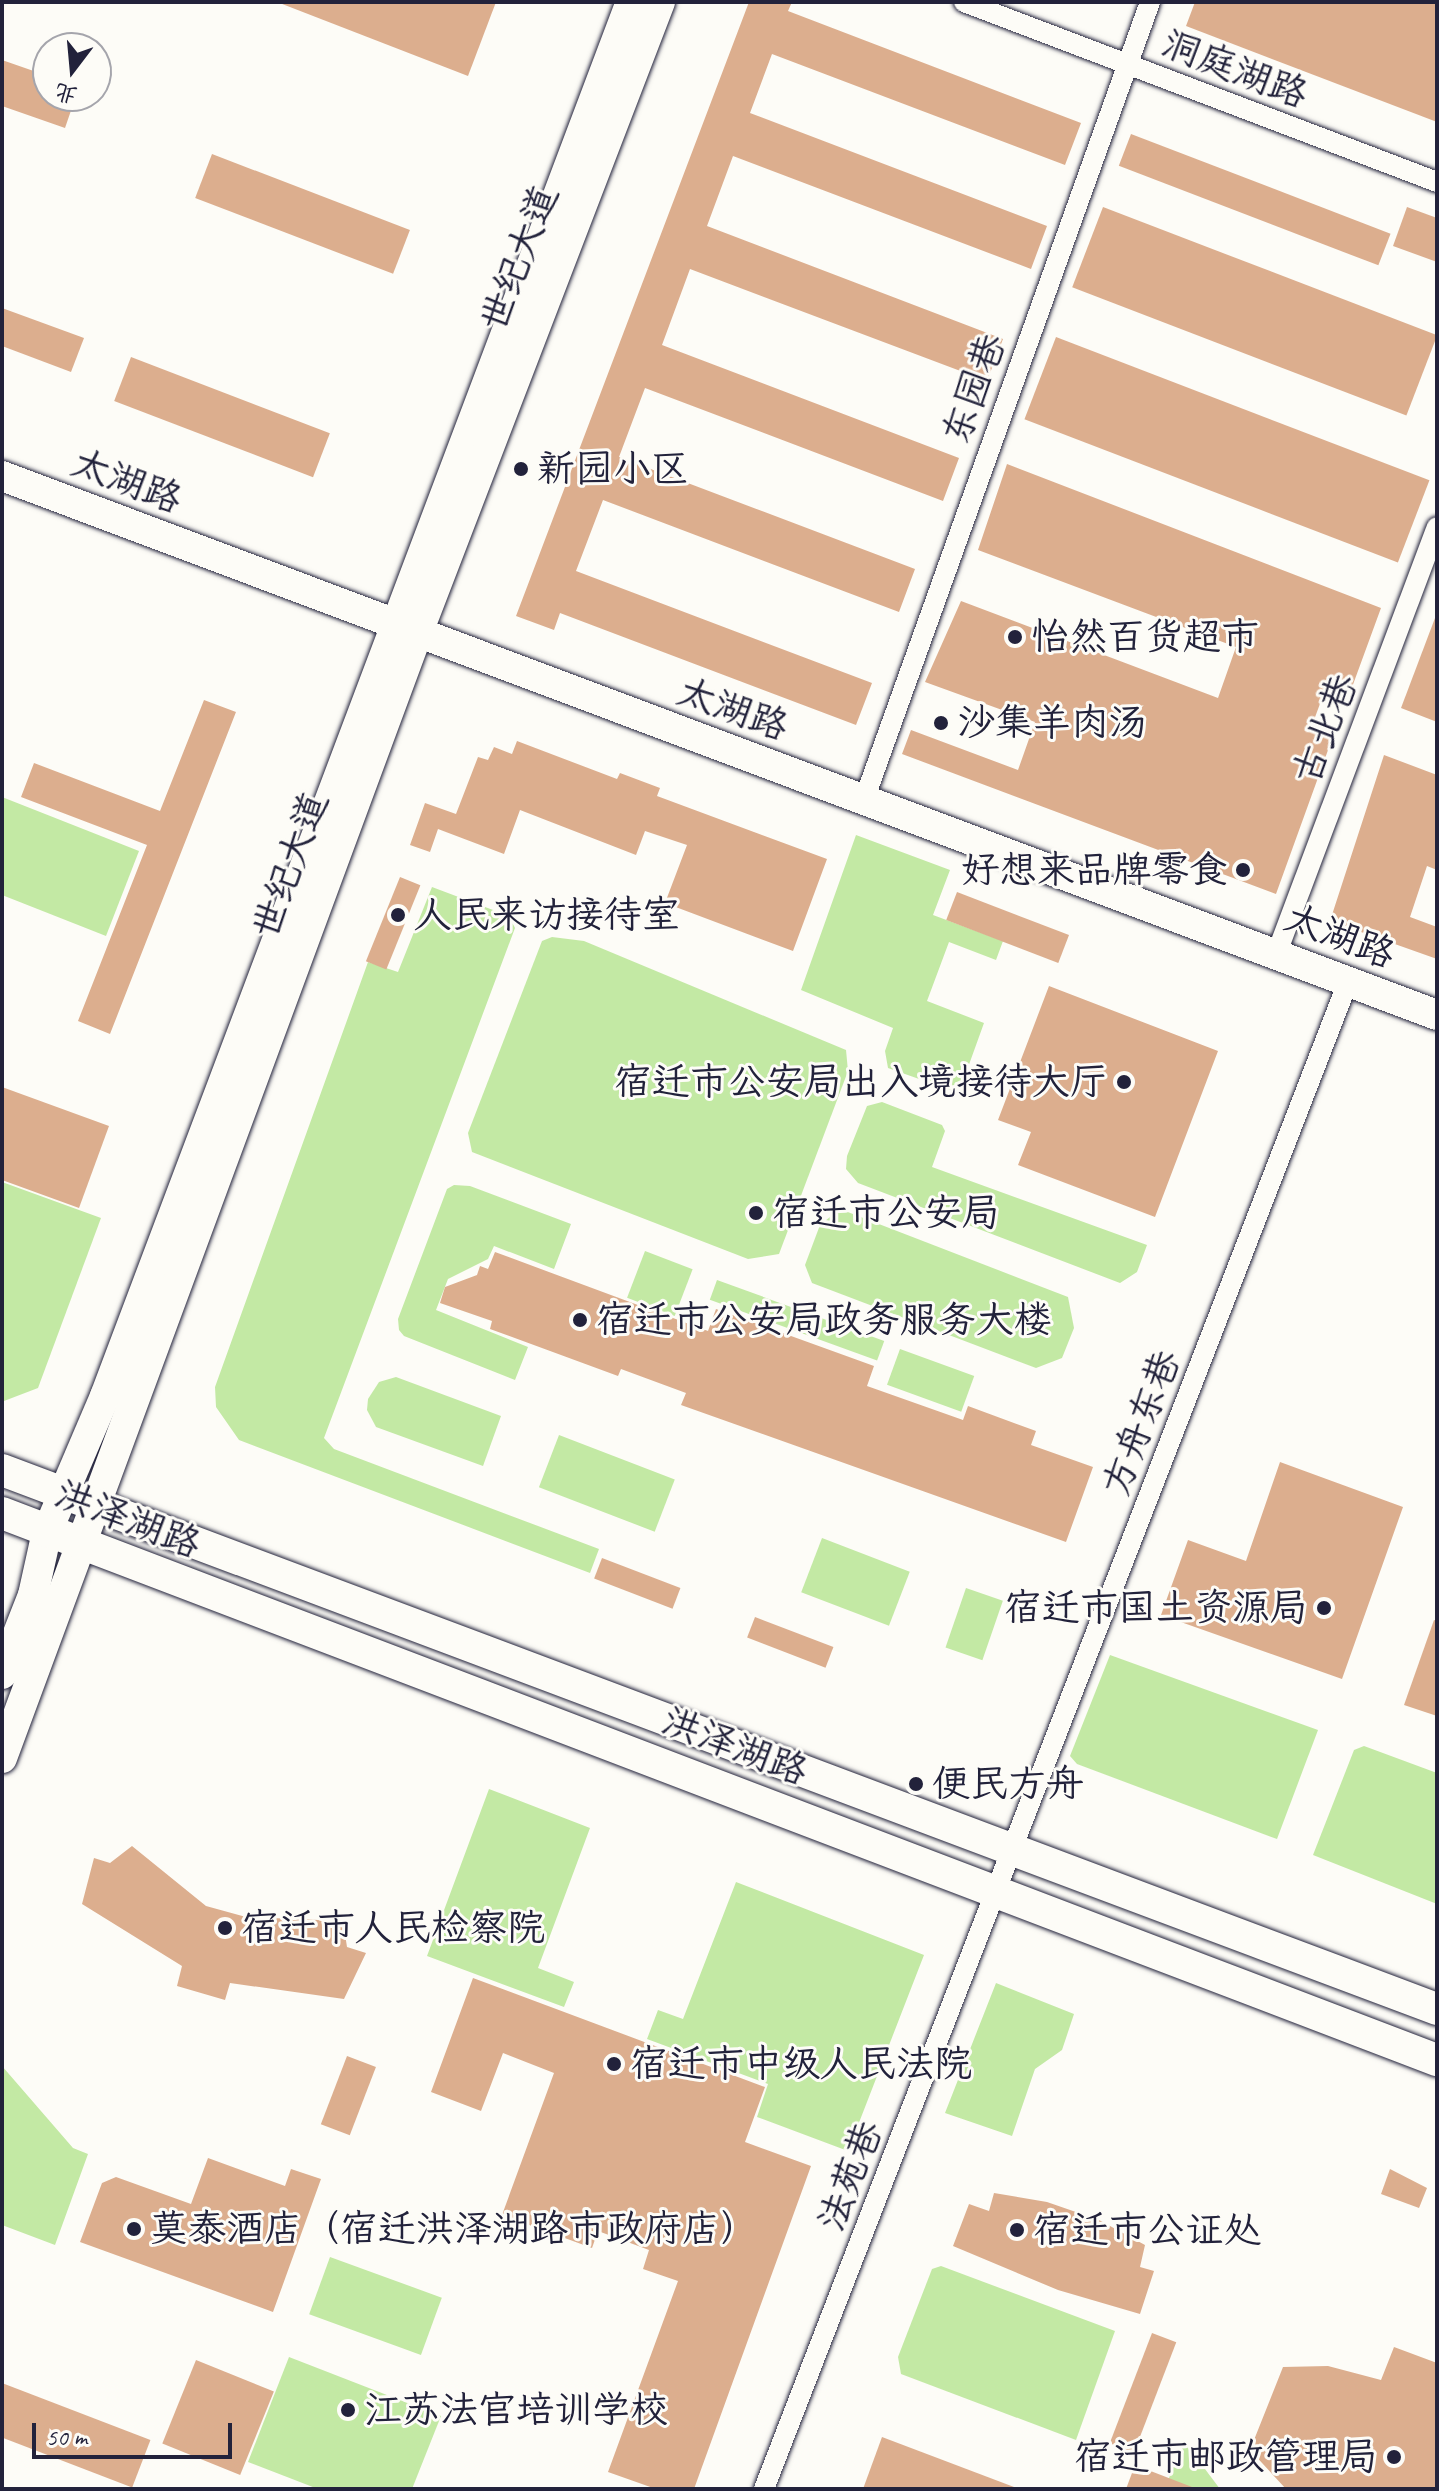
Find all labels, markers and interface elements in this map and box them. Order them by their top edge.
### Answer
street label: 洞庭湖路 [1156,20,1314,118]
north arrow [32,32,112,112]
text: 北 [52,77,80,110]
street label: 世纪大道 [470,179,568,337]
street label: 东园巷 [933,328,1015,450]
street label: 太湖路 [66,439,188,523]
place label: 新园小区 [537,446,689,492]
marker: 新园小区 [512,460,530,478]
place label: 怡然百货超市 [1031,614,1259,660]
marker: 怡然百货超市 [1006,628,1024,646]
street label: 太湖路 [672,668,794,750]
street label: 古北巷 [1283,668,1367,790]
place label: 沙集羊肉汤 [957,700,1147,746]
marker: 沙集羊肉汤 [932,714,950,732]
street label: 世纪大道 [243,786,337,944]
place label: 好想来品牌零食 [961,847,1227,893]
marker: 好想来品牌零食 [1234,861,1252,879]
place label: 人民来访接待室 [414,892,680,938]
street label: 太湖路 [1279,894,1401,978]
marker: 人民来访接待室 [389,906,407,924]
place label: 宿迁市公安局出入境接待大厅 [614,1059,1108,1105]
marker: 宿迁市公安局出入境接待大厅 [1115,1073,1133,1091]
place label: 宿迁市公安局 [772,1190,1000,1236]
marker: 宿迁市公安局 [747,1204,765,1222]
place label: 宿迁市公安局政务服务大楼 [596,1297,1052,1343]
marker: 宿迁市公安局政务服务大楼 [571,1311,589,1329]
street label: 方舟东巷 [1092,1344,1190,1502]
street label: 洪泽湖路 [49,1470,207,1568]
place label: 宿迁市国土资源局 [1004,1585,1308,1631]
marker: 宿迁市国土资源局 [1315,1599,1333,1617]
street label: 洪泽湖路 [656,1697,814,1795]
place label: 便民方舟 [932,1761,1084,1807]
marker: 便民方舟 [907,1775,925,1793]
place label: 宿迁市人民检察院 [241,1905,545,1951]
marker: 宿迁市人民检察院 [216,1919,234,1937]
place label: 宿迁市中级人民法院 [630,2041,972,2087]
marker: 宿迁市中级人民法院 [605,2055,623,2073]
street label: 法苑巷 [808,2115,892,2237]
place label: 莫泰酒店（宿迁洪泽湖路市政府店） [150,2206,758,2252]
place label: 宿迁市公证处 [1033,2207,1261,2253]
marker: 莫泰酒店（宿迁洪泽湖路市政府店） [125,2220,143,2238]
marker: 宿迁市公证处 [1008,2221,1026,2239]
place label: 江苏法官培训学校 [364,2387,668,2433]
marker: 江苏法官培训学校 [339,2401,357,2419]
scale bar [36,2407,236,2457]
text: 50 m [46,2422,87,2452]
place label: 宿迁市邮政管理局 [1074,2434,1378,2480]
marker: 宿迁市邮政管理局 [1385,2448,1403,2466]

